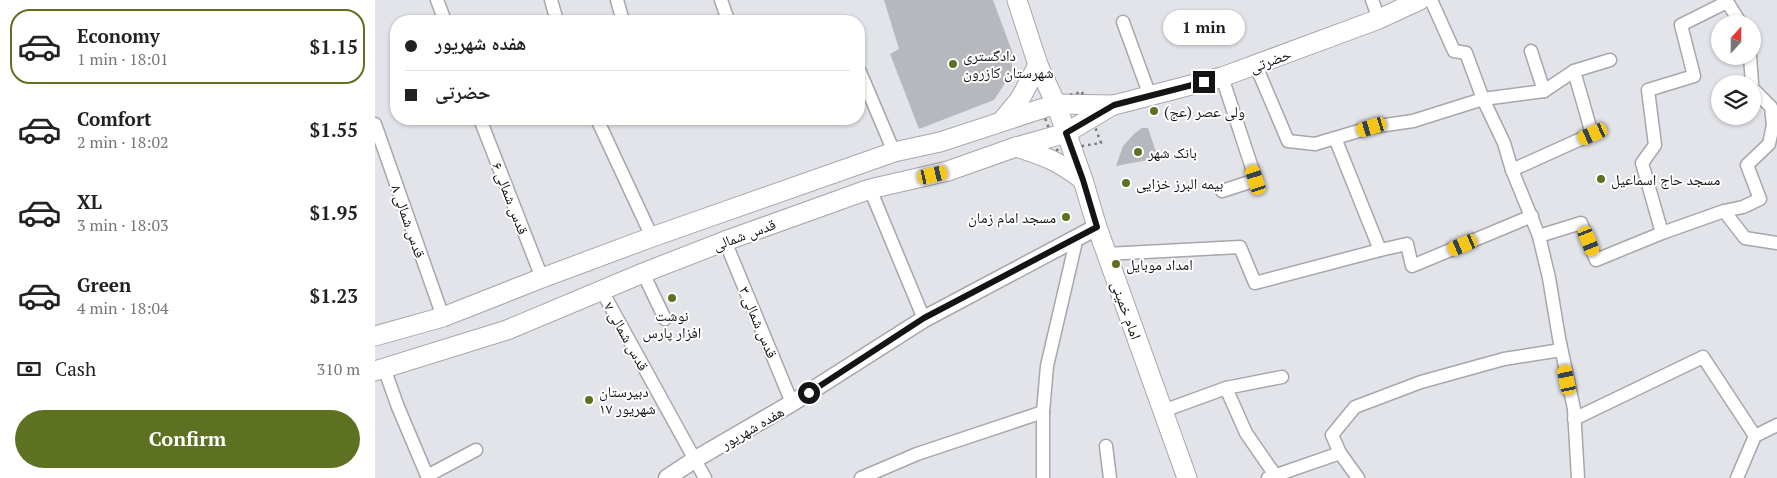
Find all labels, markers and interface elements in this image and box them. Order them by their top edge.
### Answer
callout: 1 min [1163,9,1245,44]
north arrow [1711,15,1761,65]
map controls [1711,15,1761,125]
text: 1 min [1182,16,1226,38]
text: Economy [77,23,160,48]
icon: car [17,24,62,69]
text: هفده شهریور [435,30,526,55]
text: $1.15 [309,34,358,59]
street label: حضرتی [1247,43,1294,78]
place label: دادگستری شهرستان کازرون [963,45,1054,83]
text: 1 min · 18:01 [77,48,169,70]
marker: دادگستری شهرستان کازرون [947,58,959,70]
route end [1193,71,1215,93]
button: layers [1711,75,1761,125]
text: حضرتی [435,79,491,104]
place label: ولی عصر (عج) [1164,101,1245,122]
marker: ولی عصر (عج) [1148,105,1160,117]
text: Comfort [77,106,152,131]
icon: car [17,107,62,152]
car [1355,115,1388,139]
text: $1.55 [309,117,358,142]
car [1576,121,1609,147]
text: 2 min · 18:02 [77,131,169,153]
place label: بانک شهر [1147,142,1197,162]
marker: بانک شهر [1132,146,1144,158]
street label: قدس شمالی ۶ [487,159,534,237]
car [1244,163,1267,197]
car [916,164,949,186]
place label: مسجد حاج اسماعیل [1611,169,1720,190]
place label: بیمه البرز خزایی [1136,173,1223,194]
marker: مسجد حاج اسماعیل [1595,173,1607,185]
marker: بیمه البرز خزایی [1120,177,1132,189]
street label: قدس شمالی ۸ [386,182,431,261]
text: XL [77,189,102,214]
icon: car [17,190,62,235]
text: $1.95 [309,200,358,225]
place label: مسجد امام زمان [968,207,1056,228]
marker: مسجد امام زمان [1060,211,1072,223]
street label: قدس شمالی [710,213,779,256]
text: 3 min · 18:03 [77,214,169,236]
car [1576,224,1601,258]
car [1446,232,1479,258]
place label: امداد موبایل [1126,254,1193,275]
marker: امداد موبایل [1110,258,1122,270]
text: Green [77,272,131,297]
icon: car [17,273,62,318]
street label: امام خمینی [1106,278,1147,342]
text: $1.23 [309,283,358,308]
street label: ۳ قدس شمالی [734,283,783,361]
marker: نوشت افزار پارس [666,292,678,304]
text: 4 min · 18:04 [77,297,169,319]
street label: ۷ قدس شمالی [599,298,654,375]
place label: نوشت افزار پارس [643,305,701,343]
icon: cash [15,355,43,383]
text: Cash [55,356,96,381]
text: 310 m [317,358,360,380]
car [1556,364,1577,396]
place label: دبیرستان ۱۷ شهریور [599,381,656,418]
route start [798,382,820,404]
marker: دبیرستان ۱۷ شهریور [583,394,595,406]
street label: هفده شهریور [716,401,787,454]
button: Confirm [15,410,360,468]

